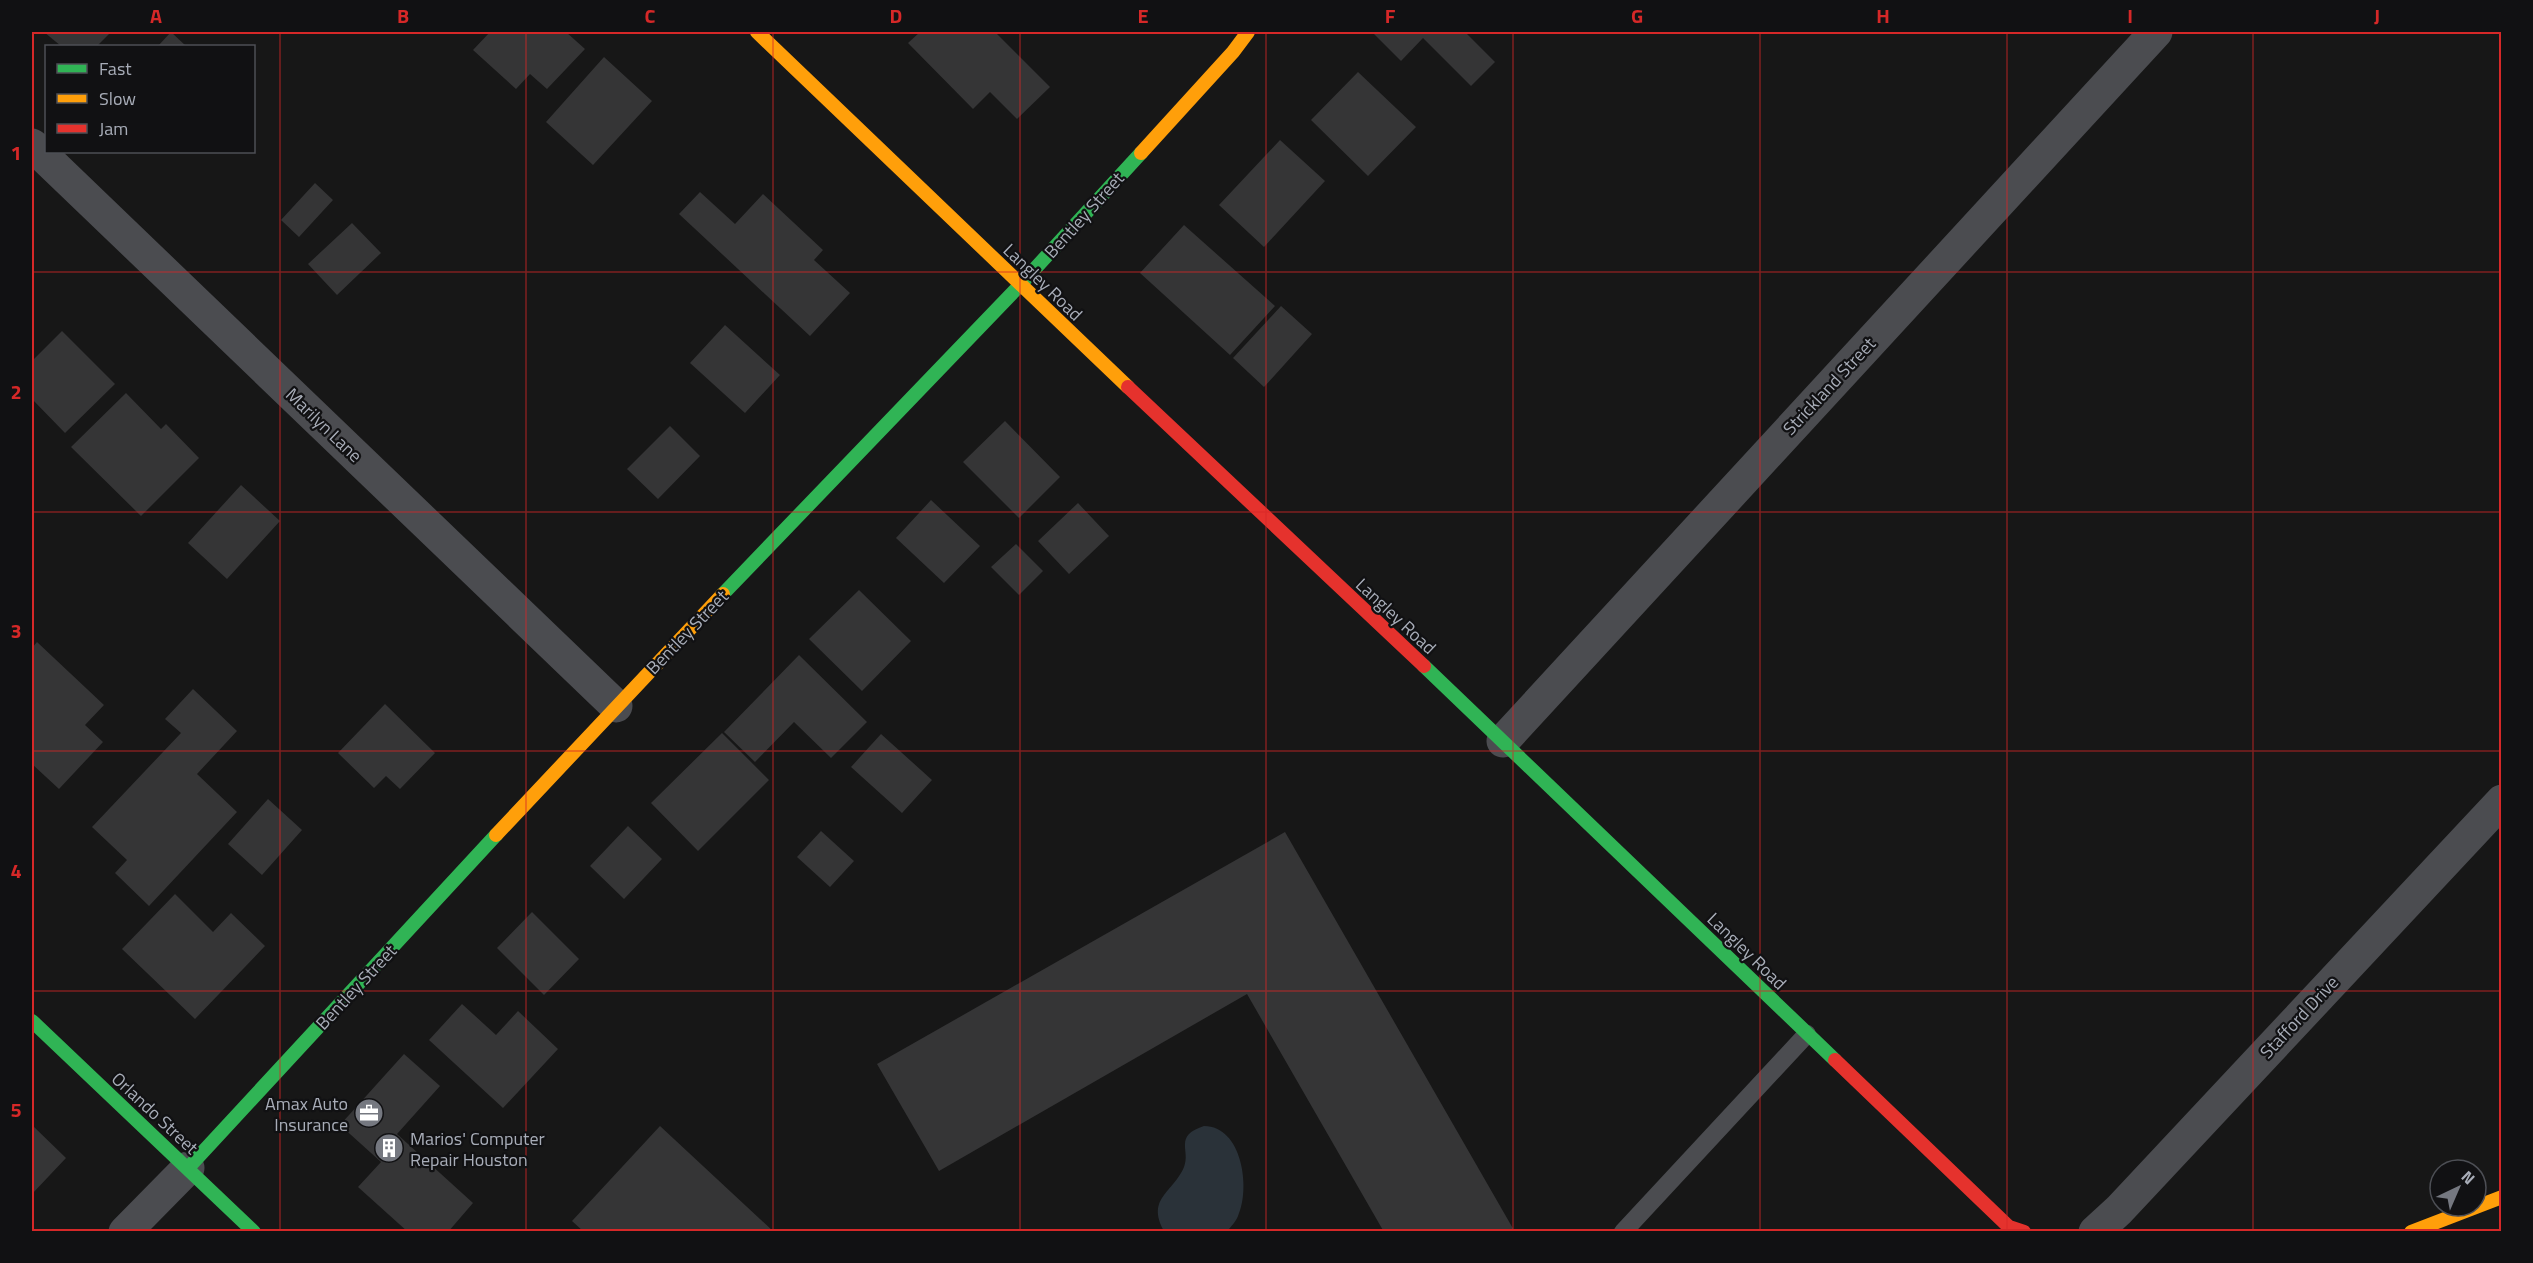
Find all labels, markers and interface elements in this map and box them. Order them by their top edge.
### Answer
text: A [150,0,162,31]
text: B [397,0,409,31]
text: C [645,0,656,31]
text: D [890,0,902,31]
text: E [1137,0,1149,31]
text: F [1385,0,1396,31]
text: G [1631,0,1643,31]
text: H [1876,0,1890,31]
text: I [2127,0,2133,31]
text: J [2374,0,2380,31]
legend [45,45,255,153]
text: Fast [99,55,132,82]
text: Slow [99,85,136,112]
text: Jam [99,115,128,142]
text: 1 [10,137,22,168]
street label: Bentley Street [1038,165,1131,264]
street label: Langley Road [997,237,1089,327]
street label: Strickland Street [1776,330,1882,441]
text: 2 [10,376,22,407]
street label: Marilyn Lane [280,382,368,468]
street label: Langley Road [1350,572,1442,660]
street label: Bentley Street [640,583,735,680]
text: 3 [10,615,22,646]
text: 4 [10,855,22,886]
street label: Langley Road [1701,906,1793,996]
street label: Bentley Street [309,938,403,1036]
street label: Stafford Drive [2253,969,2345,1065]
street label: Orlando Street [105,1065,205,1161]
place label: Amax Auto Insurance [265,1090,348,1138]
text: 5 [10,1094,22,1125]
office icon: Amax Auto Insurance [353,1097,385,1129]
place label: Marios' Computer Repair Houston [410,1125,545,1173]
building icon: Marios' Computer Repair Houston [373,1132,405,1164]
north arrow [2428,1158,2488,1218]
text: N [2456,1165,2481,1190]

